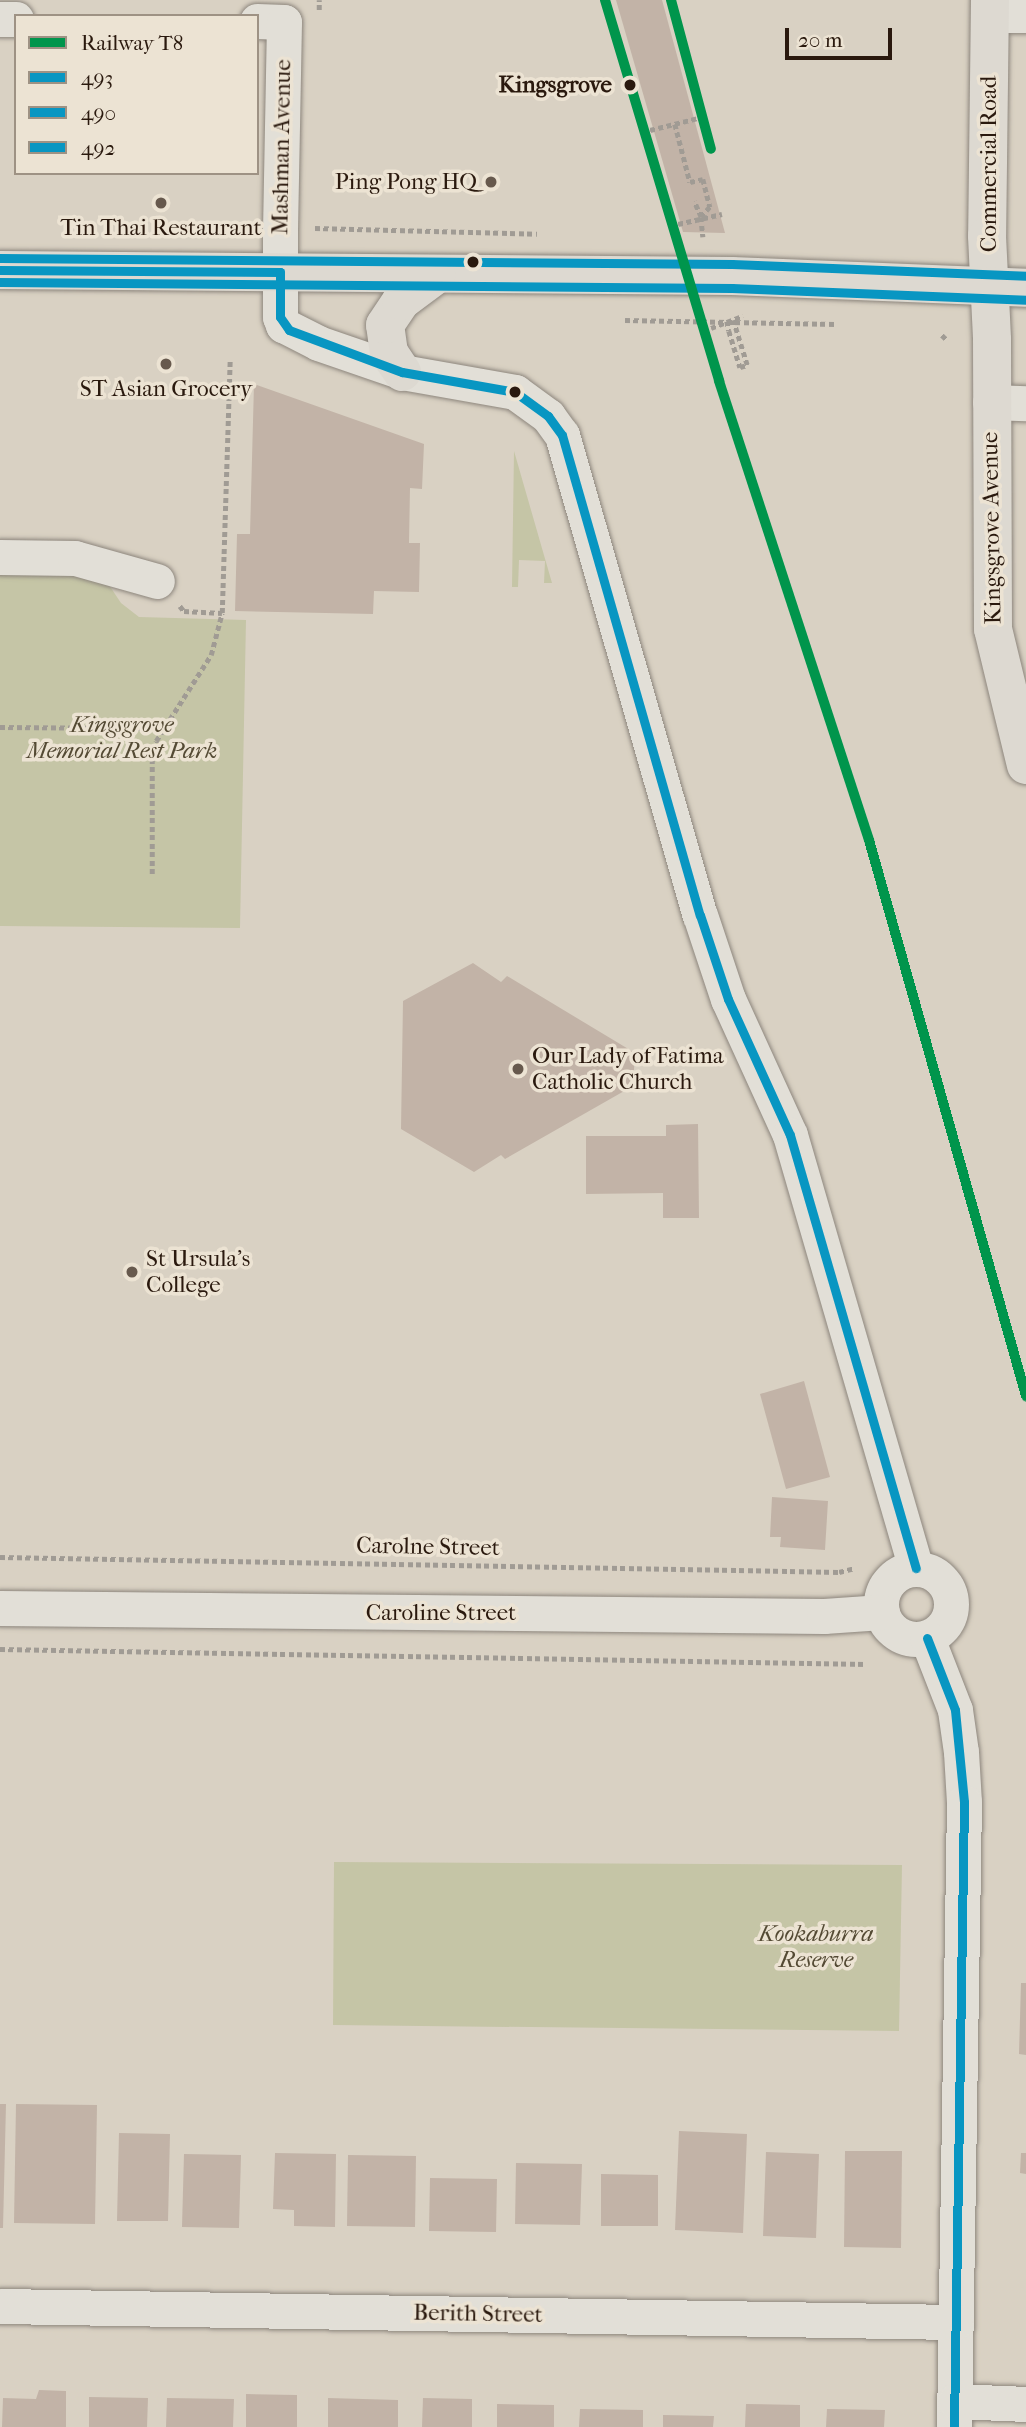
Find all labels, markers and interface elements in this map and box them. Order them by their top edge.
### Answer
legend [14,14,259,175]
scale bar [788,14,895,58]
text: 20 m [798,28,842,52]
text: Railway T8 [81,31,183,55]
street label: Mashman Avenue [267,59,297,235]
text: 493 [81,66,113,90]
place label: Kingsgrove [499,71,612,99]
marker: Kingsgrove [619,74,641,96]
street label: Commercial Road [975,76,1003,252]
text: 490 [81,101,116,125]
text: 492 [81,136,115,160]
place label: Ping Pong HQ [335,168,477,196]
marker: Ping Pong HQ [483,174,499,190]
marker: Tin Thai Restaurant [153,195,169,211]
place label: Tin Thai Restaurant [60,214,262,242]
unlabelled marker [466,255,480,269]
marker: ST Asian Grocery [158,356,174,372]
place label: ST Asian Grocery [80,375,252,403]
unlabelled marker [508,385,522,399]
street label: Kingsgrove Avenue [977,432,1007,624]
park label: Kingsgrove Memorial Rest Park [27,711,217,765]
place label: Our Lady of Fatima Catholic Church [532,1042,724,1096]
marker: Our Lady of Fatima Catholic Church [510,1061,526,1077]
place label: St Ursula's College [146,1245,250,1299]
marker: St Ursula's College [124,1264,140,1280]
street label: Carolne Street [356,1532,500,1562]
street label: Caroline Street [366,1599,516,1627]
park label: Kookaburra Reserve [758,1920,874,1974]
street label: Berith Street [413,2299,543,2329]

